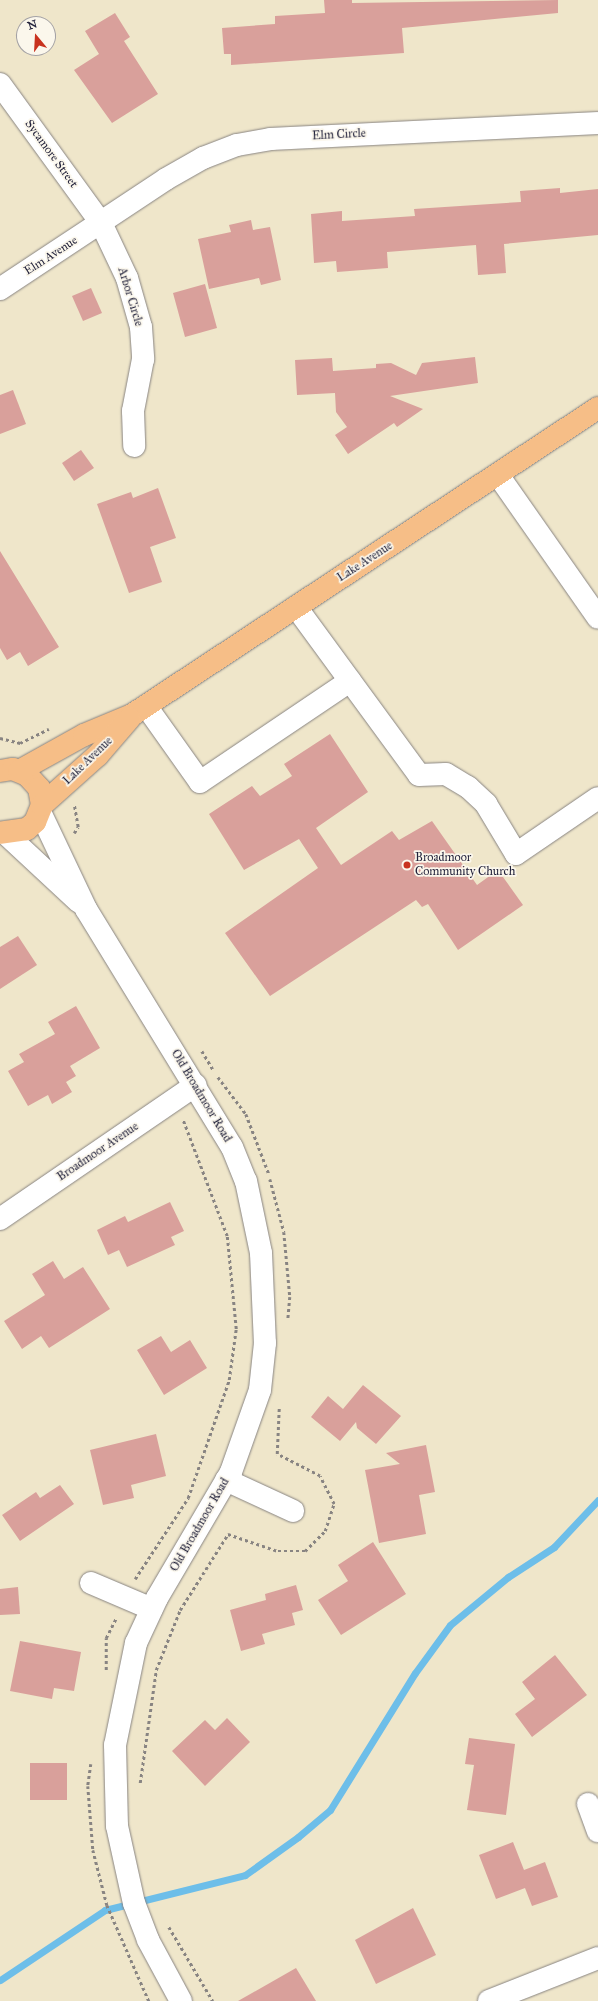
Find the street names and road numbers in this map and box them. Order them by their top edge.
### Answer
street label: Sycamore Street [22,117,80,191]
street label: Elm Circle [312,126,366,144]
street label: Elm Avenue [22,233,80,279]
street label: Arbor Circle [114,266,146,328]
street label: Lake Avenue [335,539,395,585]
street label: Lake Avenue [60,734,116,788]
street label: Old Broadmoor Road [168,1047,234,1145]
street label: Broadmoor Avenue [55,1119,141,1185]
street label: Old Broadmoor Road [167,1476,233,1574]

